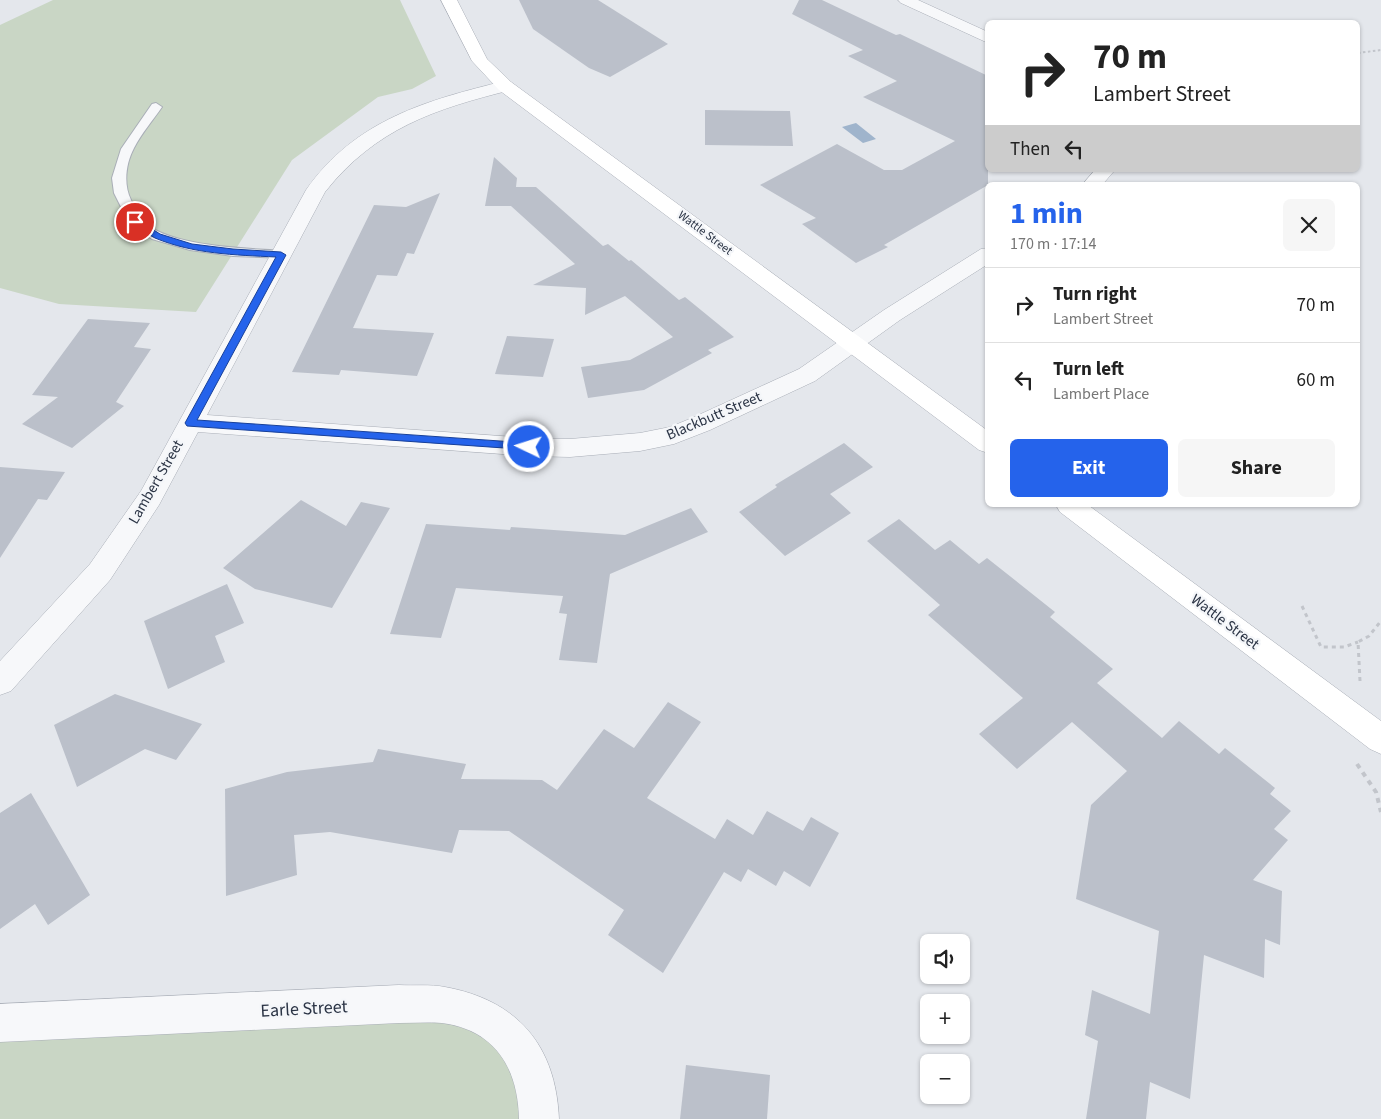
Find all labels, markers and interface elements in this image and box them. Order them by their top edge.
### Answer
text: 70 m [1093,32,1167,82]
icon: right [1010,40,1075,105]
text: Lambert Street [1093,78,1231,110]
icon: left [1060,135,1088,163]
text: Then [1010,136,1050,163]
text: 1 min [1010,192,1083,235]
button: close [1283,199,1335,251]
pin [114,201,156,243]
street label: Wattle Street [674,207,736,259]
icon: arrive [121,208,149,236]
text: 170 m · 17:14 [1010,233,1097,255]
text: Turn right [1053,281,1137,308]
icon: right [1010,291,1038,319]
text: 70 m [1297,292,1335,319]
text: Lambert Street [1053,308,1153,330]
text: Turn left [1053,356,1124,383]
icon: left [1010,366,1038,394]
text: 60 m [1297,367,1335,394]
text: Lambert Place [1053,383,1149,405]
street label: Blackbutt Street [663,387,765,445]
position arrow [502,420,554,472]
street label: Lambert Street [123,436,189,528]
button: Exit [1010,439,1168,497]
button: Share [1178,439,1335,497]
street label: Wattle Street [1186,589,1264,655]
map controls [920,934,970,1104]
button: sound [920,934,970,984]
street label: Earle Street [260,994,348,1024]
button: + [920,994,970,1044]
button: − [920,1054,970,1104]

